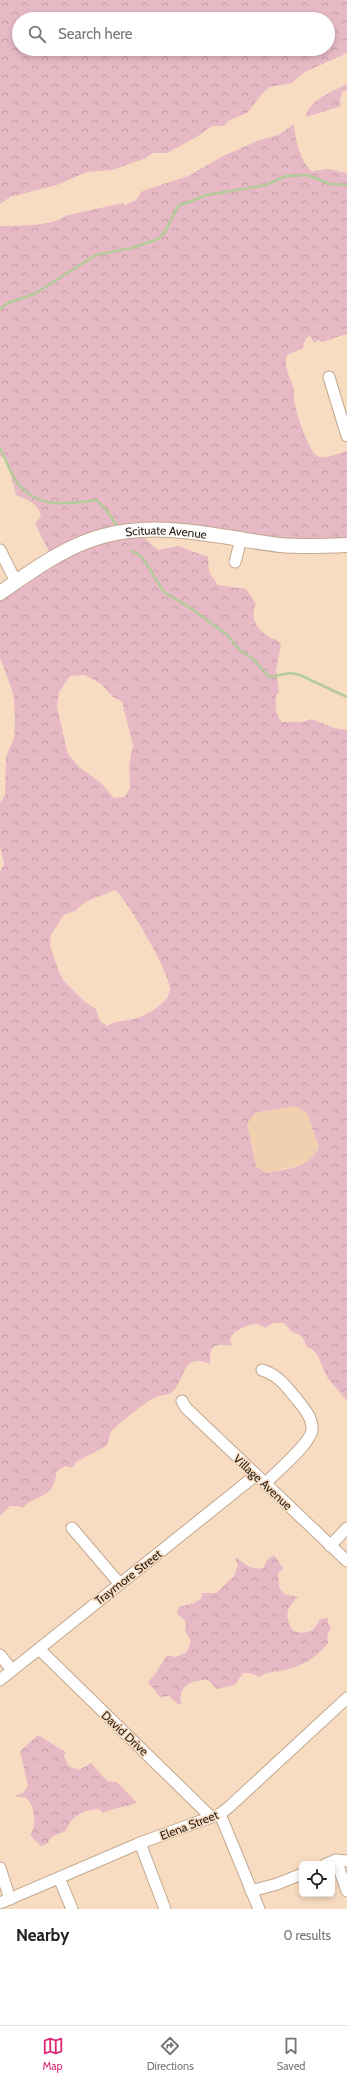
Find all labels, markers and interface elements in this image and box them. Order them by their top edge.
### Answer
search box [12,12,335,56]
icon: search [26,23,48,45]
text: Search here [58,25,133,43]
street label: Scituate Avenue [124,522,208,541]
street label: Village Avenue [231,1451,295,1513]
street label: Traymore Street [91,1546,165,1608]
street label: David Drive [98,1707,152,1759]
street label: Elena Street [158,1807,220,1843]
map controls [299,1861,335,1897]
button: locate [299,1861,335,1897]
text: Nearby [16,1925,69,1945]
text: 0 results [283,1927,331,1943]
tab: Map [42,2035,64,2073]
tab: Directions [147,2035,194,2073]
tab: Saved [277,2035,305,2073]

